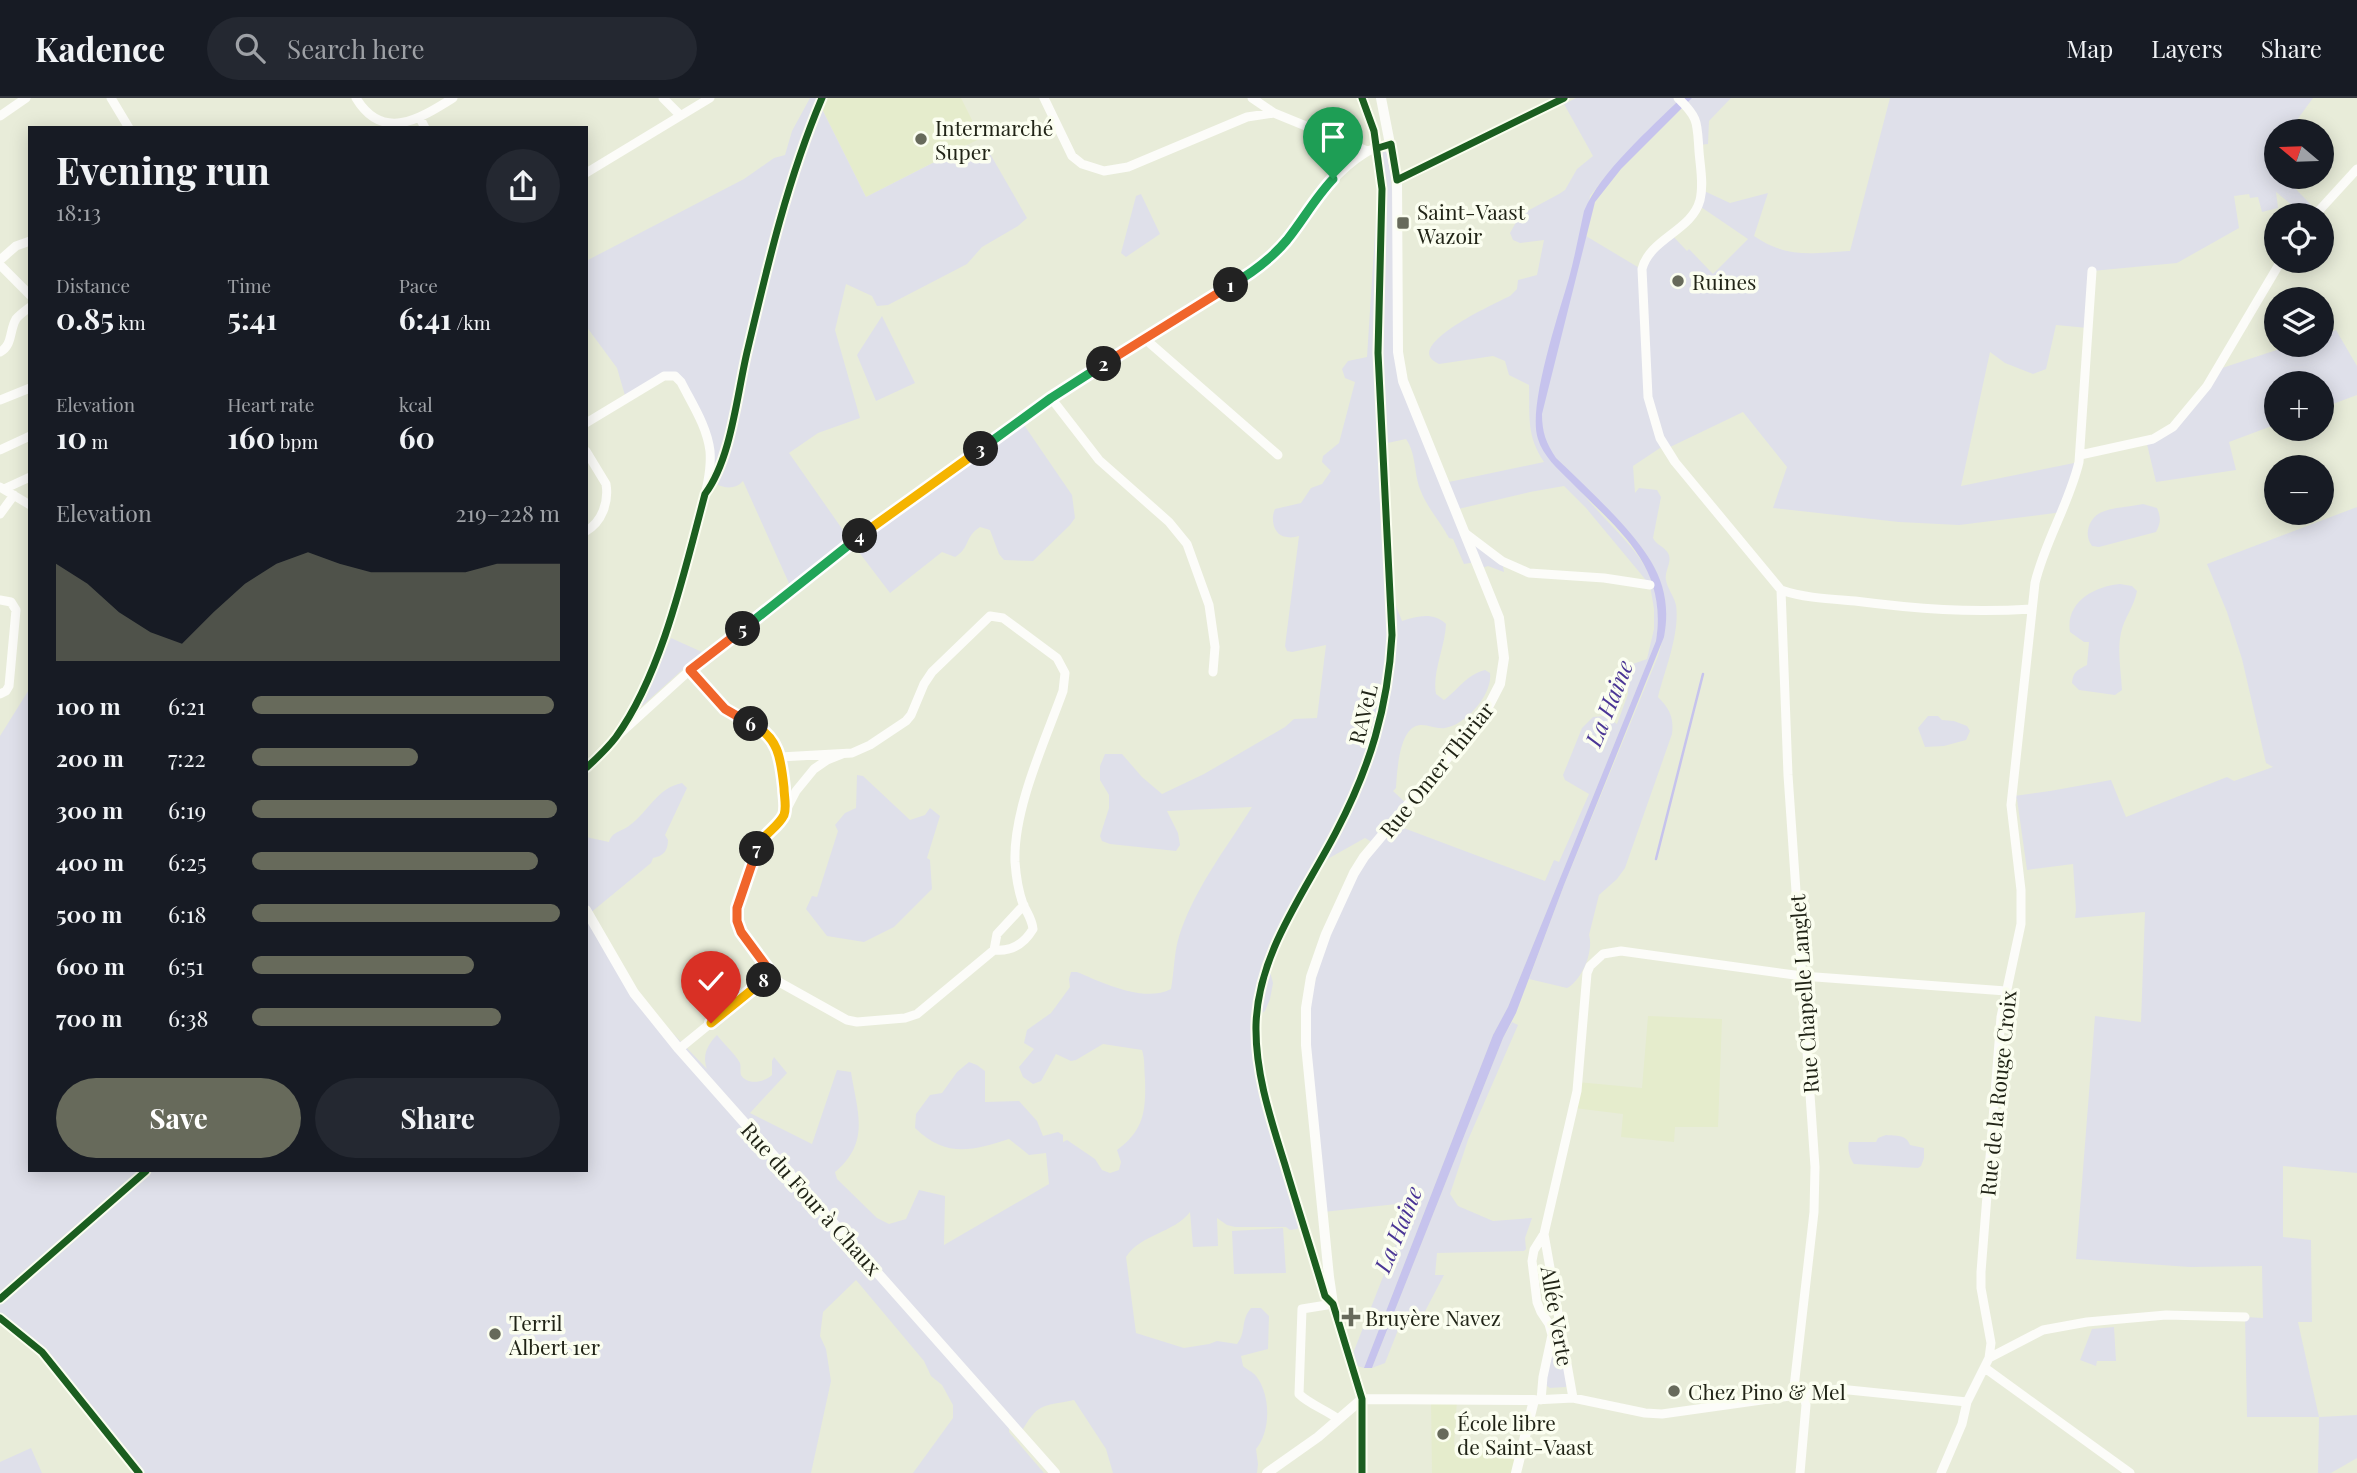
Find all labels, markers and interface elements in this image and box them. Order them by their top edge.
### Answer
search box [207,17,697,80]
text: Kadence [35,26,165,70]
icon: search [231,29,269,67]
text: Search here [287,31,425,66]
text: Map [2067,32,2113,64]
text: Layers [2151,32,2223,64]
text: Share [2261,32,2322,64]
pin [1303,107,1363,179]
place label: Intermarché Super [935,113,1053,165]
icon: arrive [1314,118,1352,156]
north arrow [2264,119,2334,189]
map controls [2264,119,2334,525]
marker: Intermarché Super [913,131,929,147]
text: Evening run [56,144,270,195]
button: share [486,149,560,223]
text: 18:13 [56,196,101,227]
place label: Saint-Vaast Wazoir [1416,197,1526,249]
button: locate [2264,203,2334,273]
marker: Saint-Vaast Wazoir [1395,215,1411,231]
place label: Ruines [1692,267,1757,295]
pin: 1 [1214,268,1248,302]
text: 1 [1227,271,1234,297]
text: Distance [56,272,130,298]
text: Time [227,272,271,298]
text: Pace [399,272,438,298]
marker: Ruines [1670,273,1686,289]
button: layers [2264,287,2334,357]
text: 0.85 [56,298,114,338]
text: 5:41 [227,298,277,338]
text: 6:41 [399,298,452,338]
text: km [114,309,146,335]
text: /km [452,309,491,335]
pin: 2 [1086,346,1122,382]
text: 2 [1099,350,1108,376]
button: + [2264,371,2334,441]
text: Elevation [56,391,135,417]
text: Heart rate [227,391,314,417]
text: kcal [399,391,433,417]
text: 10 [56,417,87,457]
text: 160 [227,417,275,457]
text: 60 [399,417,435,457]
text: m [87,428,108,454]
text: bpm [275,428,318,454]
pin: 3 [964,432,998,466]
text: 3 [976,435,985,461]
button: − [2264,455,2334,525]
text: Elevation [56,497,152,528]
text: 219–228 m [455,497,560,528]
pin: 4 [842,518,878,554]
text: 4 [854,522,865,548]
pin: 5 [726,612,760,646]
text: 5 [738,615,747,641]
water label: La Haine [1576,655,1639,752]
street label: RAVeL [1341,681,1383,747]
text: 100 m [56,690,121,721]
text: 6:21 [168,690,206,721]
street label: Rue Omer Thiriar [1373,695,1500,843]
pin: 6 [734,706,768,742]
text: 6 [745,710,756,736]
text: 200 m [56,742,124,773]
text: 7:22 [168,742,206,773]
text: 300 m [56,794,123,825]
text: 6:19 [168,794,206,825]
pin: 7 [740,832,774,866]
text: 7 [752,835,761,861]
text: 400 m [56,846,124,877]
text: 6:25 [168,846,207,877]
street label: Rue Chapelle Langlet [1782,893,1824,1094]
text: 500 m [56,898,122,929]
text: 6:18 [168,898,206,929]
text: 600 m [56,950,125,981]
text: 6:51 [168,950,204,981]
pin [681,951,741,1023]
icon: check [692,962,730,1000]
pin: 8 [746,962,782,998]
text: 8 [758,966,769,992]
street label: Rue de la Rouge Croix [1972,989,2022,1197]
text: 700 m [56,1002,122,1033]
text: 6:38 [168,1002,208,1033]
button: Save [56,1078,301,1158]
button: Share [315,1078,560,1158]
street label: Rue du Four à Chaux [736,1116,888,1280]
water label: La Haine [1365,1181,1428,1278]
street label: Allée Verte [1535,1263,1581,1368]
place label: Bruyère Navez [1365,1303,1501,1331]
place label: Terril Albert 1er [508,1308,601,1360]
marker: Bruyère Navez [1343,1309,1359,1325]
marker: Terril Albert 1er [487,1326,503,1342]
place label: Chez Pino & Mel [1688,1377,1846,1405]
marker: Chez Pino & Mel [1666,1383,1682,1399]
place label: École libre de Saint-Vaast [1457,1408,1594,1460]
marker: École libre de Saint-Vaast [1435,1426,1451,1442]

